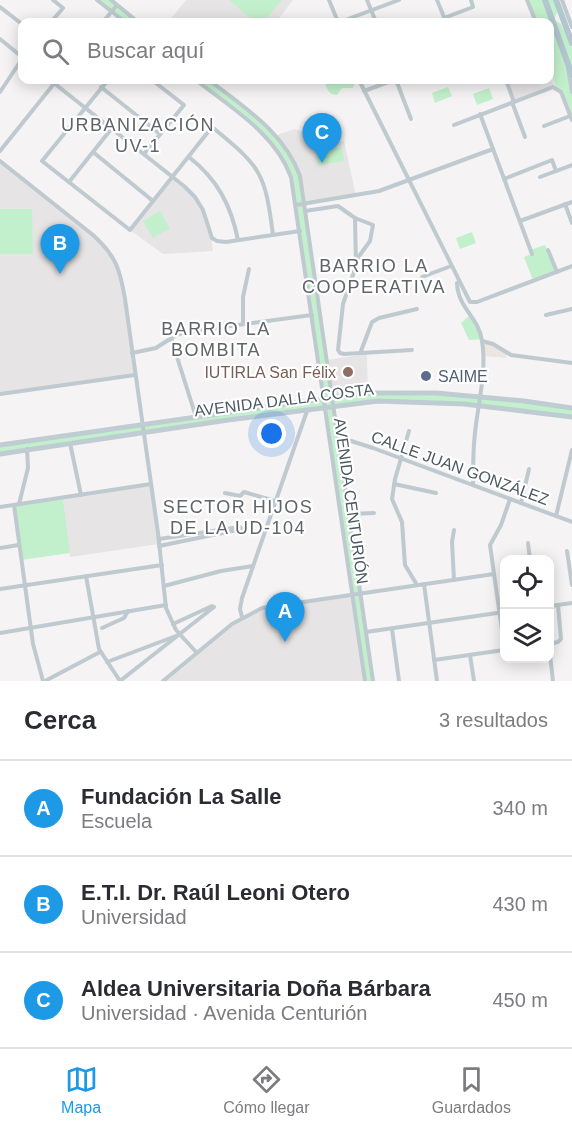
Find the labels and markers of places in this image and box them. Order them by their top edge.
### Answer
pin: C [302,114,342,163]
pin: B [40,224,80,274]
place label: IUTIRLA San Félix [204,364,336,381]
marker: IUTIRLA San Félix [341,365,355,379]
place label: SAIME [438,368,488,385]
marker: SAIME [419,369,433,383]
pin: A [266,592,304,642]

